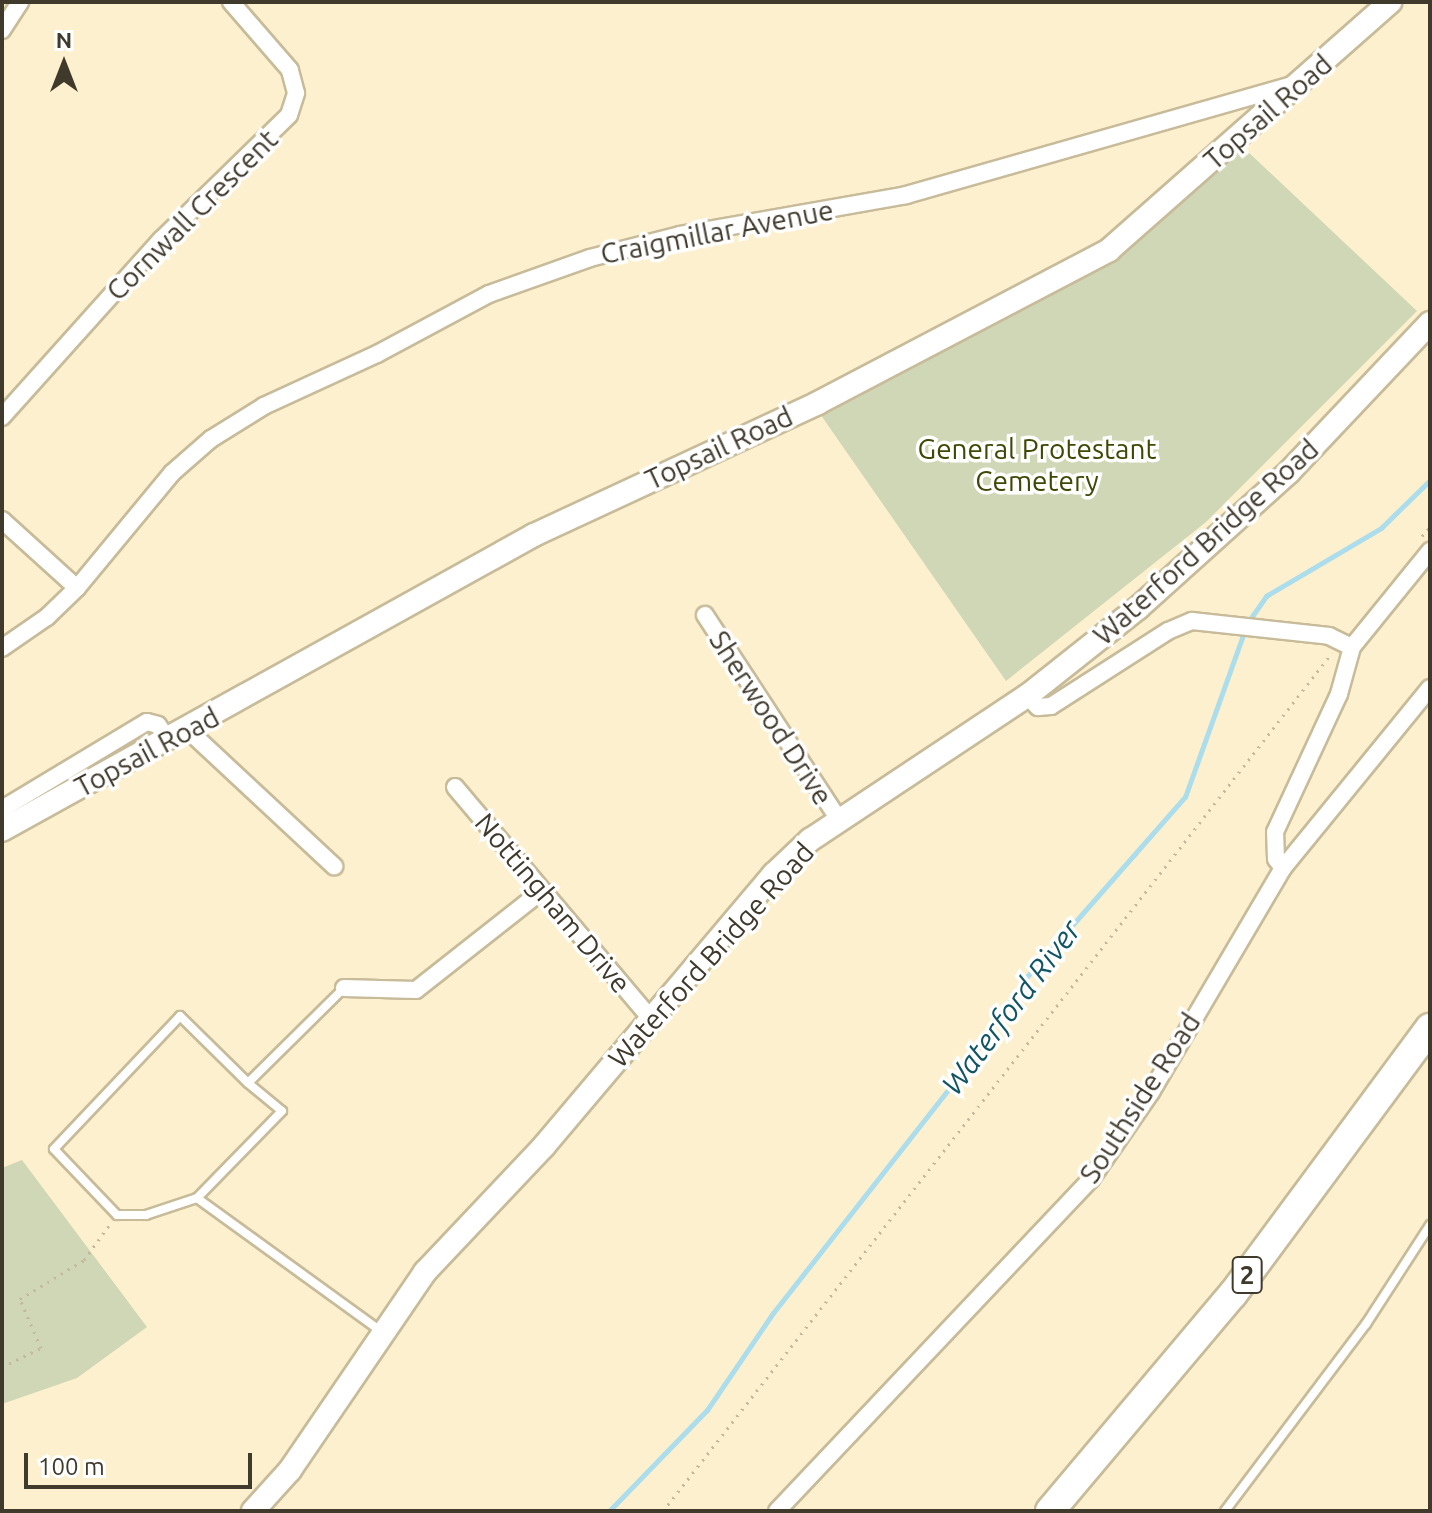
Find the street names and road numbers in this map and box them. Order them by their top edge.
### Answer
street label: Topsail Road [1197,47,1339,177]
street label: Cornwall Crescent [100,123,284,307]
street label: Craigmillar Avenue [598,193,836,271]
street label: Topsail Road [640,399,798,497]
street label: Waterford Bridge Road [1087,432,1325,652]
street label: Sherwood Drive [702,625,840,811]
street label: Topsail Road [69,700,225,804]
street label: Nottingham Drive [468,806,638,1000]
street label: Waterford Bridge Road [601,836,821,1074]
street label: Southside Road [1073,1007,1207,1189]
road number: 2 [1231,1253,1263,1297]

